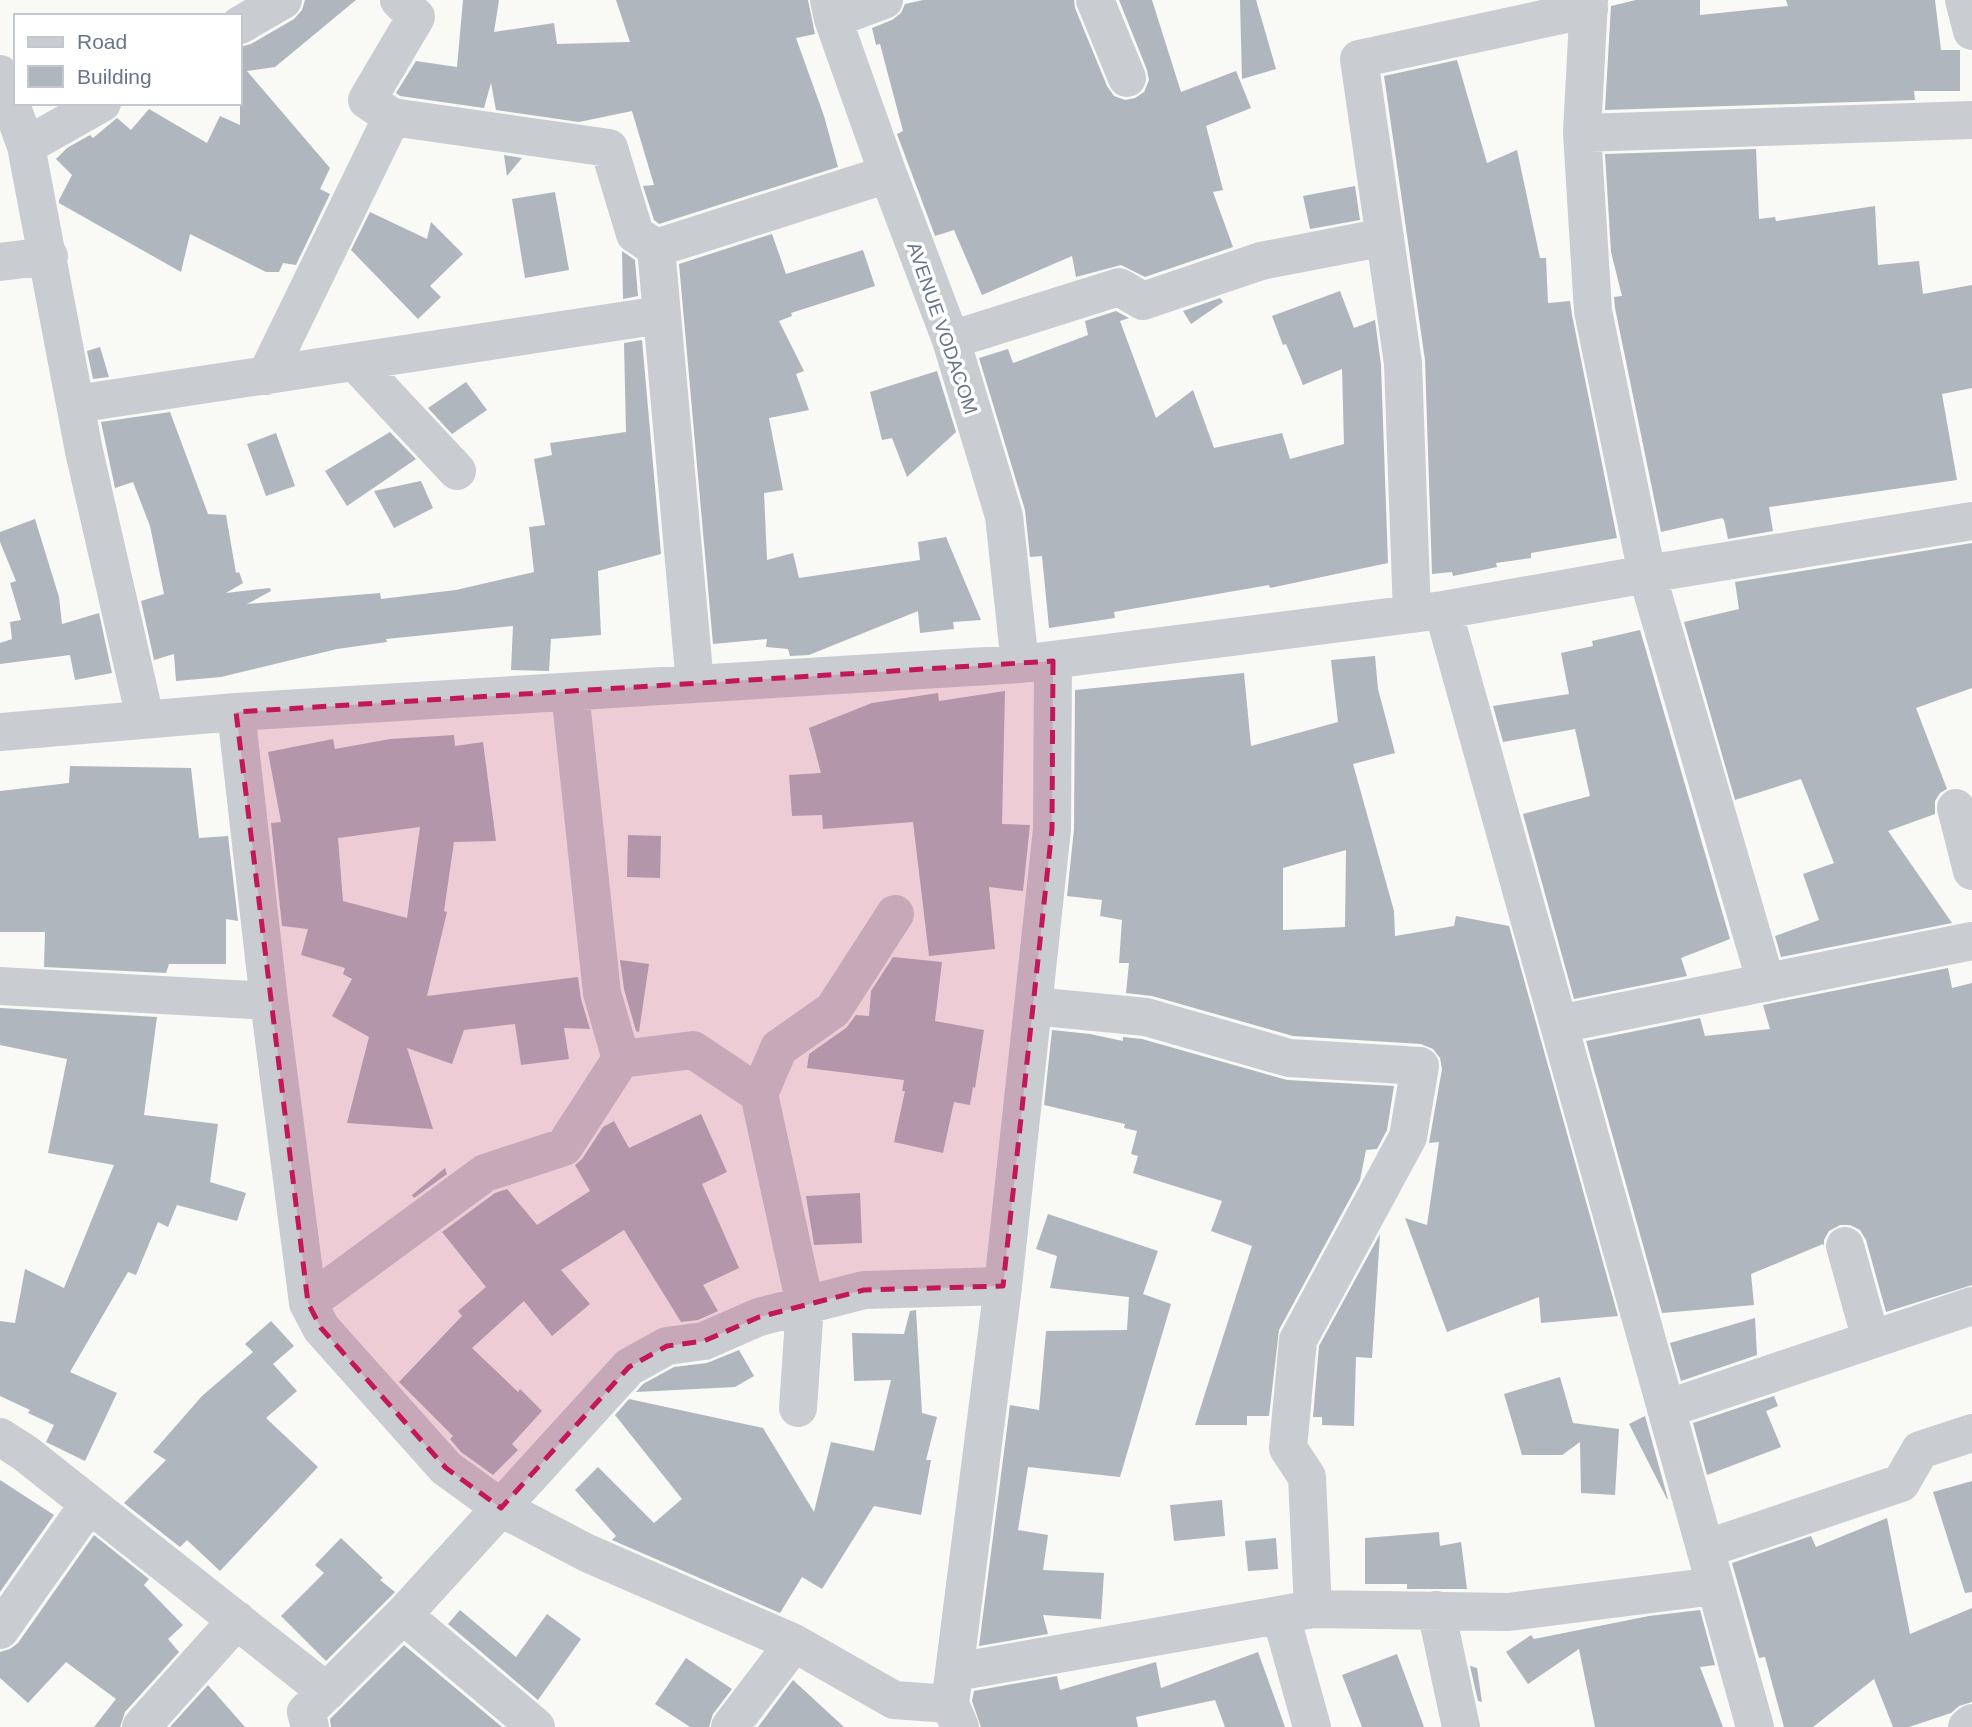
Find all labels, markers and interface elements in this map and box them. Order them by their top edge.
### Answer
legend [14,14,242,105]
text: Road [77,30,127,53]
text: Building [77,65,152,88]
street label: AVENUE VODACOM [903,240,982,417]

